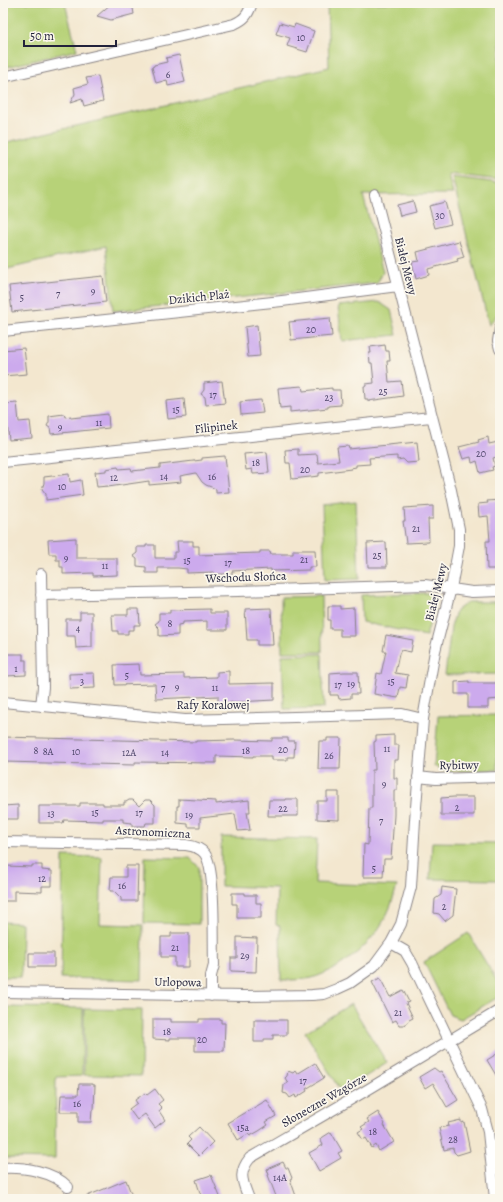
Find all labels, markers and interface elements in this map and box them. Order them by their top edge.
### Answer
scale bar [24,22,116,48]
text: 50 m [30,28,54,44]
house number: 10 [297,31,305,44]
house number: 6 [166,68,171,81]
house number: 30 [435,209,445,222]
street label: Białej Mewy [391,235,421,297]
house number: 9 [91,284,96,297]
street label: Dzikich Plaż [168,286,230,308]
house number: 7 [56,287,61,300]
house number: 5 [20,291,24,304]
house number: 20 [306,323,316,336]
house number: 25 [378,385,388,398]
house number: 17 [209,388,218,401]
house number: 23 [325,391,333,404]
house number: 15 [172,403,180,416]
house number: 11 [96,416,103,429]
street label: Filipinek [194,417,238,437]
house number: 9 [58,420,63,433]
house number: 20 [476,447,486,460]
house number: 18 [252,456,260,469]
house number: 20 [300,463,310,476]
house number: 14 [160,470,168,483]
house number: 16 [208,470,216,483]
house number: 12 [110,471,118,484]
house number: 10 [58,480,66,493]
house number: 21 [412,522,421,535]
house number: 25 [372,549,382,562]
house number: 9 [64,551,69,564]
house number: 21 [300,553,309,566]
house number: 15 [183,554,191,567]
house number: 17 [224,556,233,569]
house number: 11 [102,559,109,572]
street label: Białej Mewy [421,561,451,623]
street label: Wschodu Słońca [204,568,287,586]
house number: 8 [168,617,173,630]
house number: 4 [76,622,81,635]
house number: 1 [14,662,18,675]
house number: 5 [125,669,129,682]
house number: 3 [80,675,84,688]
house number: 15 [387,675,395,688]
house number: 19 [347,677,355,690]
house number: 17 [334,678,343,691]
house number: 9 [175,680,180,693]
house number: 7 [161,681,166,694]
house number: 11 [212,681,219,694]
street label: Rafy Koralowej [177,697,249,713]
house number: 11 [384,742,391,755]
house number: 20 [278,743,288,756]
house number: 8 [34,744,39,757]
house number: 18 [242,744,250,757]
house number: 8A [43,745,53,758]
house number: 10 [72,745,80,758]
house number: 12A [122,746,136,759]
house number: 14 [161,746,169,759]
house number: 26 [324,749,334,762]
street label: Rybitwy [439,757,480,773]
house number: 9 [382,777,387,790]
house number: 2 [455,801,460,814]
house number: 22 [278,802,288,815]
house number: 15 [91,806,99,819]
house number: 17 [135,806,144,819]
house number: 13 [47,807,55,820]
house number: 19 [185,808,193,821]
house number: 7 [379,814,384,827]
street label: Astronomiczna [114,822,191,842]
house number: 5 [372,862,376,875]
house number: 12 [38,872,46,885]
house number: 16 [118,879,126,892]
house number: 2 [442,900,447,913]
house number: 21 [171,941,180,954]
house number: 29 [240,949,250,962]
street label: Urlopowa [154,974,202,990]
house number: 21 [394,1006,403,1019]
house number: 18 [163,1025,171,1038]
house number: 20 [197,1033,207,1046]
street label: Słoneczne Wzgórze [278,1069,370,1131]
house number: 17 [299,1074,308,1087]
house number: 16 [73,1097,81,1110]
house number: 15a [237,1121,250,1134]
house number: 18 [369,1125,377,1138]
house number: 28 [448,1133,458,1146]
house number: 14A [273,1171,287,1184]

